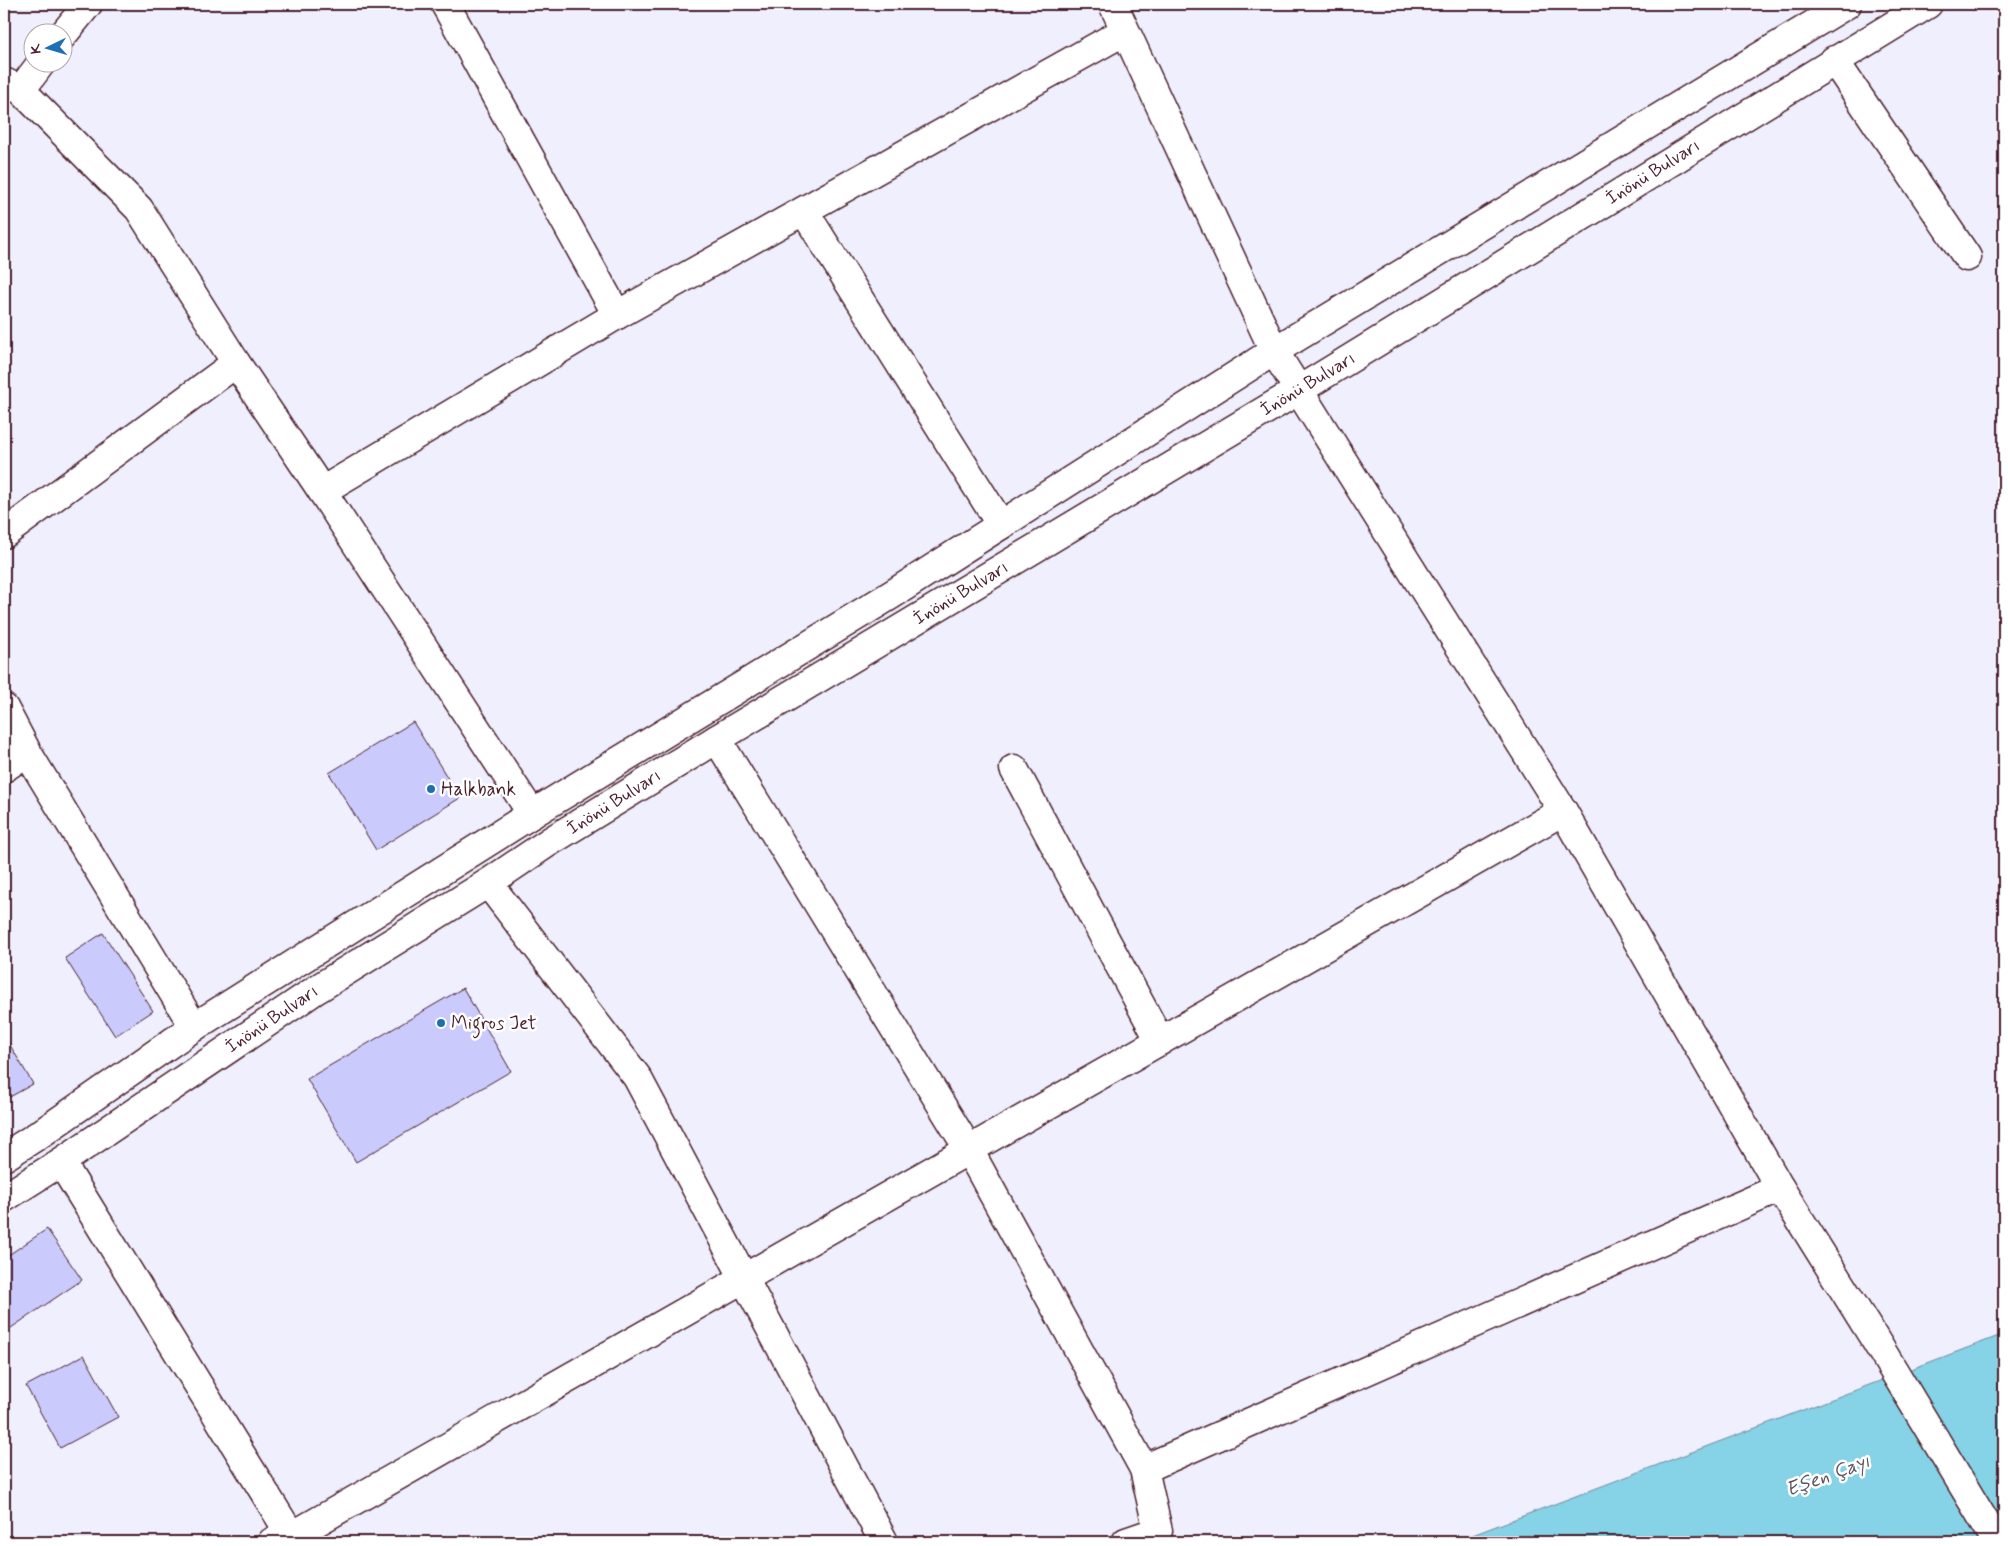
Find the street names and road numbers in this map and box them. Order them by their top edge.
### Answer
street label: İnönü Bulvarı [1601,133,1705,211]
street label: İnönü Bulvarı [1256,346,1360,422]
street label: İnönü Bulvarı [909,555,1013,631]
street label: İnönü Bulvarı [562,763,666,841]
street label: İnönü Bulvarı [221,979,323,1059]

